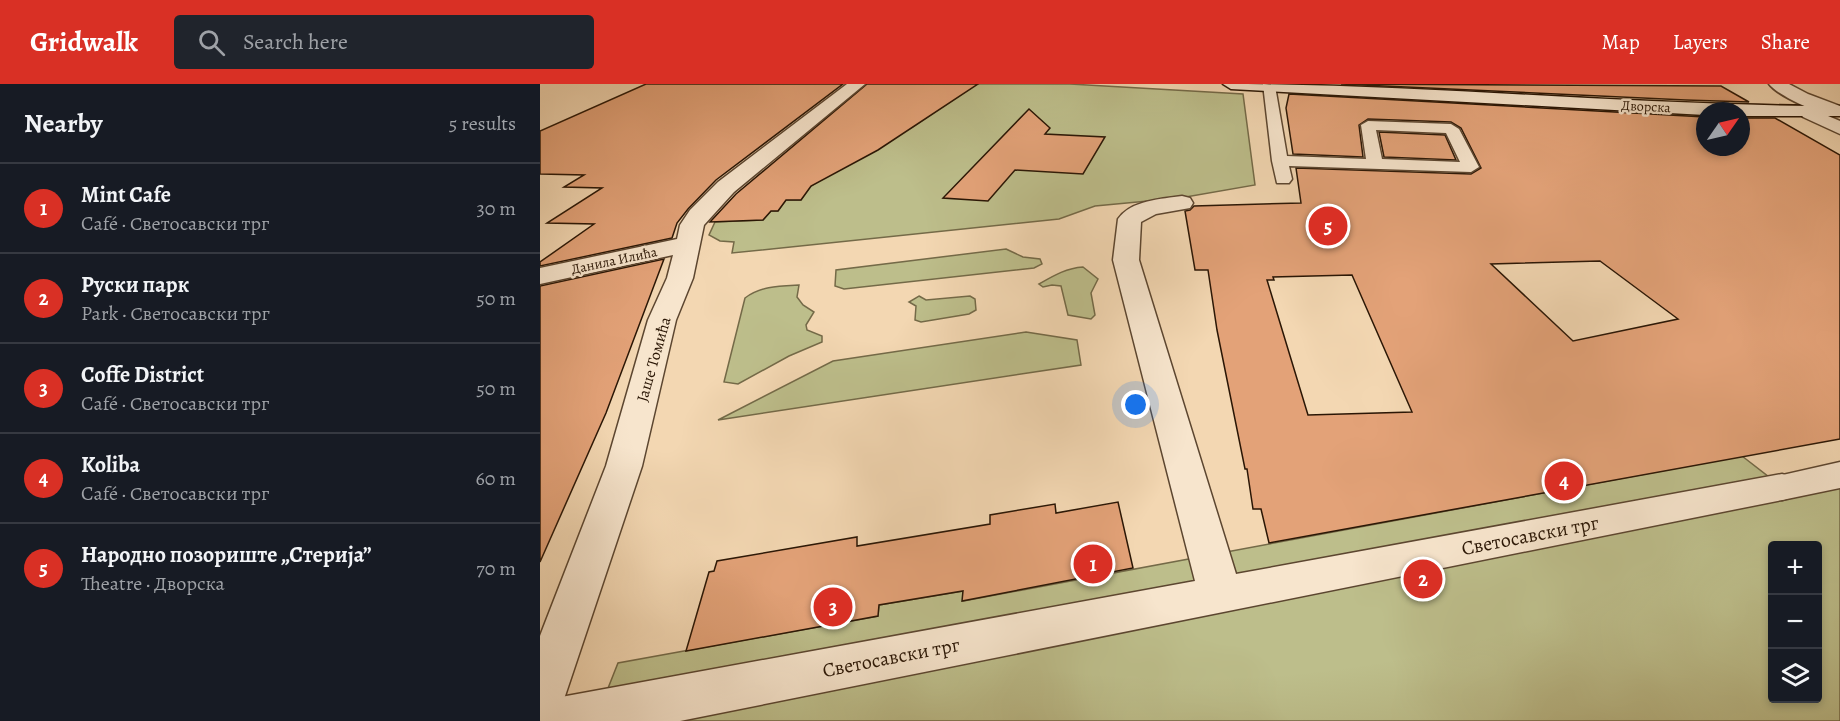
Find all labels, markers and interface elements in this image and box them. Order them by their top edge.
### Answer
search box [174,15,594,69]
text: Gridwalk [30,23,138,61]
icon: search [195,26,228,59]
text: Search here [243,27,348,57]
text: Map [1601,28,1640,56]
text: Layers [1673,28,1728,56]
text: Share [1761,28,1810,56]
street label: Дворска [1621,96,1672,117]
north arrow [1696,102,1750,156]
text: Nearby [24,106,103,141]
text: 5 results [449,110,516,137]
text: Mint Cafe [81,180,171,210]
text: 1 [40,195,47,222]
text: 30 m [476,195,516,222]
pin: 5 [1308,204,1348,248]
text: Café · Светосавски трг [81,210,269,237]
street label: Данила Илића [569,242,659,279]
text: Руски парк [81,270,189,300]
text: 2 [39,285,48,312]
text: 50 m [476,285,516,312]
text: Park · Светосавски трг [81,300,270,327]
street label: Јаше Томића [631,314,677,404]
text: Coffe District [81,360,204,390]
text: 3 [39,375,48,402]
text: 50 m [476,375,516,402]
text: Café · Светосавски трг [81,390,269,417]
your location [1121,390,1150,419]
text: Koliba [81,450,140,480]
pin: 4 [1544,458,1584,504]
text: 4 [39,465,48,492]
text: 60 m [476,465,516,492]
text: Café · Светосавски трг [81,480,269,507]
street label: Светосавски трг [1459,509,1602,562]
text: Народно позориште „Стерија” [81,540,372,570]
map controls [1768,541,1822,703]
button: + [1768,541,1822,595]
pin: 1 [1074,542,1112,586]
text: 5 [39,555,48,582]
text: 70 m [476,555,516,582]
pin: 2 [1404,556,1442,602]
text: Theatre · Дворска [81,570,225,597]
pin: 3 [814,584,852,630]
button: − [1768,595,1822,649]
street label: Светосавски трг [820,631,963,684]
button: layers [1768,649,1822,703]

